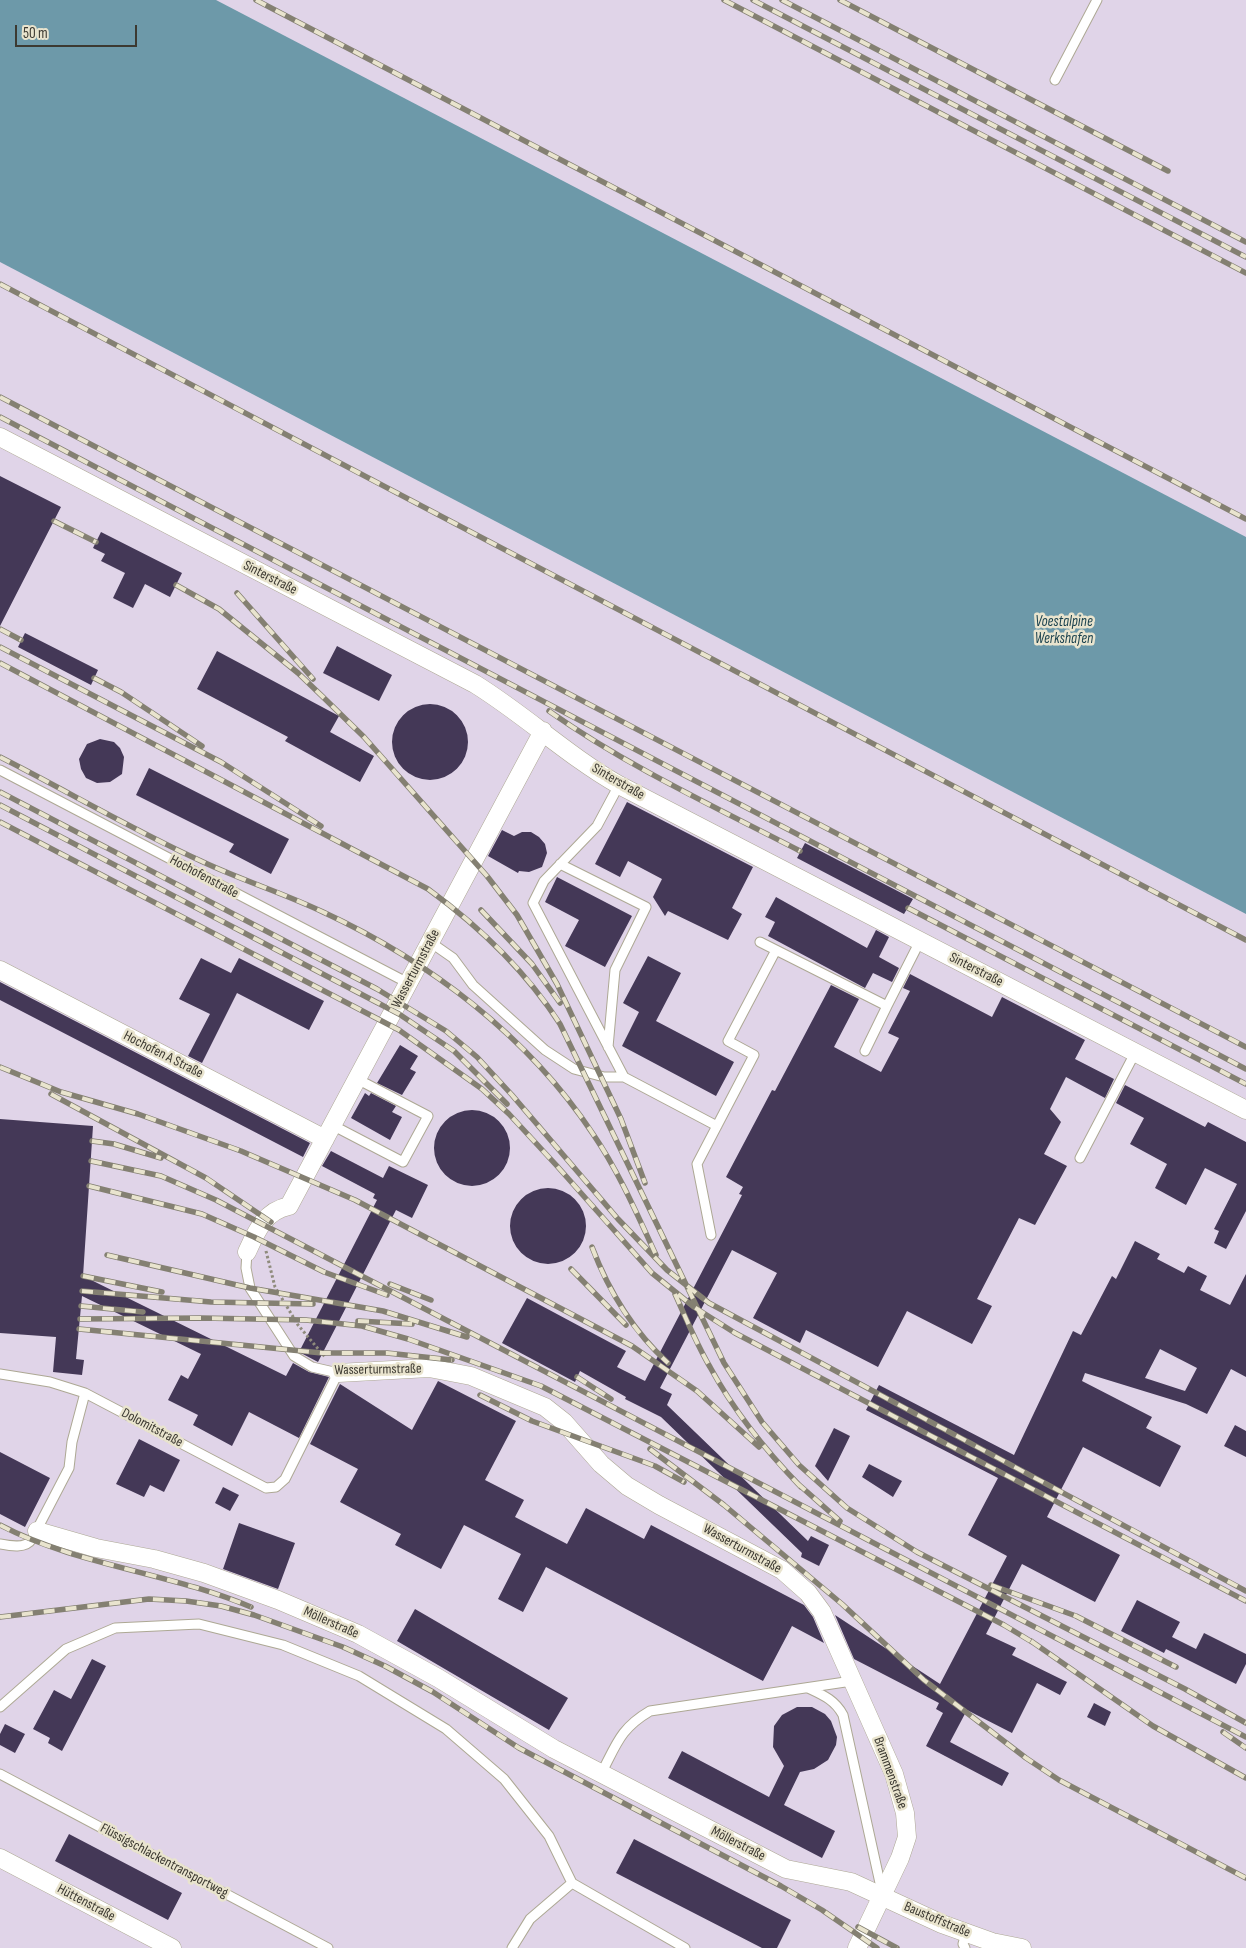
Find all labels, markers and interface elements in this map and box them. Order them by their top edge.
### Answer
scale bar [18,15,140,47]
text: 50 m [23,24,48,43]
street label: Sinterstraße [240,557,300,599]
water label: Voestalpine Werkshafen [1035,613,1093,648]
street label: Sinterstraße [589,760,647,804]
street label: Hochofenstraße [167,852,241,902]
street label: Wasserturmstraße [388,927,444,1011]
street label: Sinterstraße [946,949,1006,991]
street label: Hochofen A Straße [120,1028,206,1082]
street label: Wasserturmstraße [334,1361,422,1379]
street label: Dolomitstraße [119,1405,185,1451]
street label: Wasserturmstraße [700,1521,784,1577]
street label: Möllerstraße [301,1603,361,1643]
street label: Brammenstraße [869,1735,911,1811]
street label: Flüssigschlackentransportweg [97,1820,231,1902]
street label: Möllerstraße [708,1823,768,1865]
street label: Hüttenstraße [54,1881,118,1925]
street label: Baustoffstraße [901,1898,973,1942]

